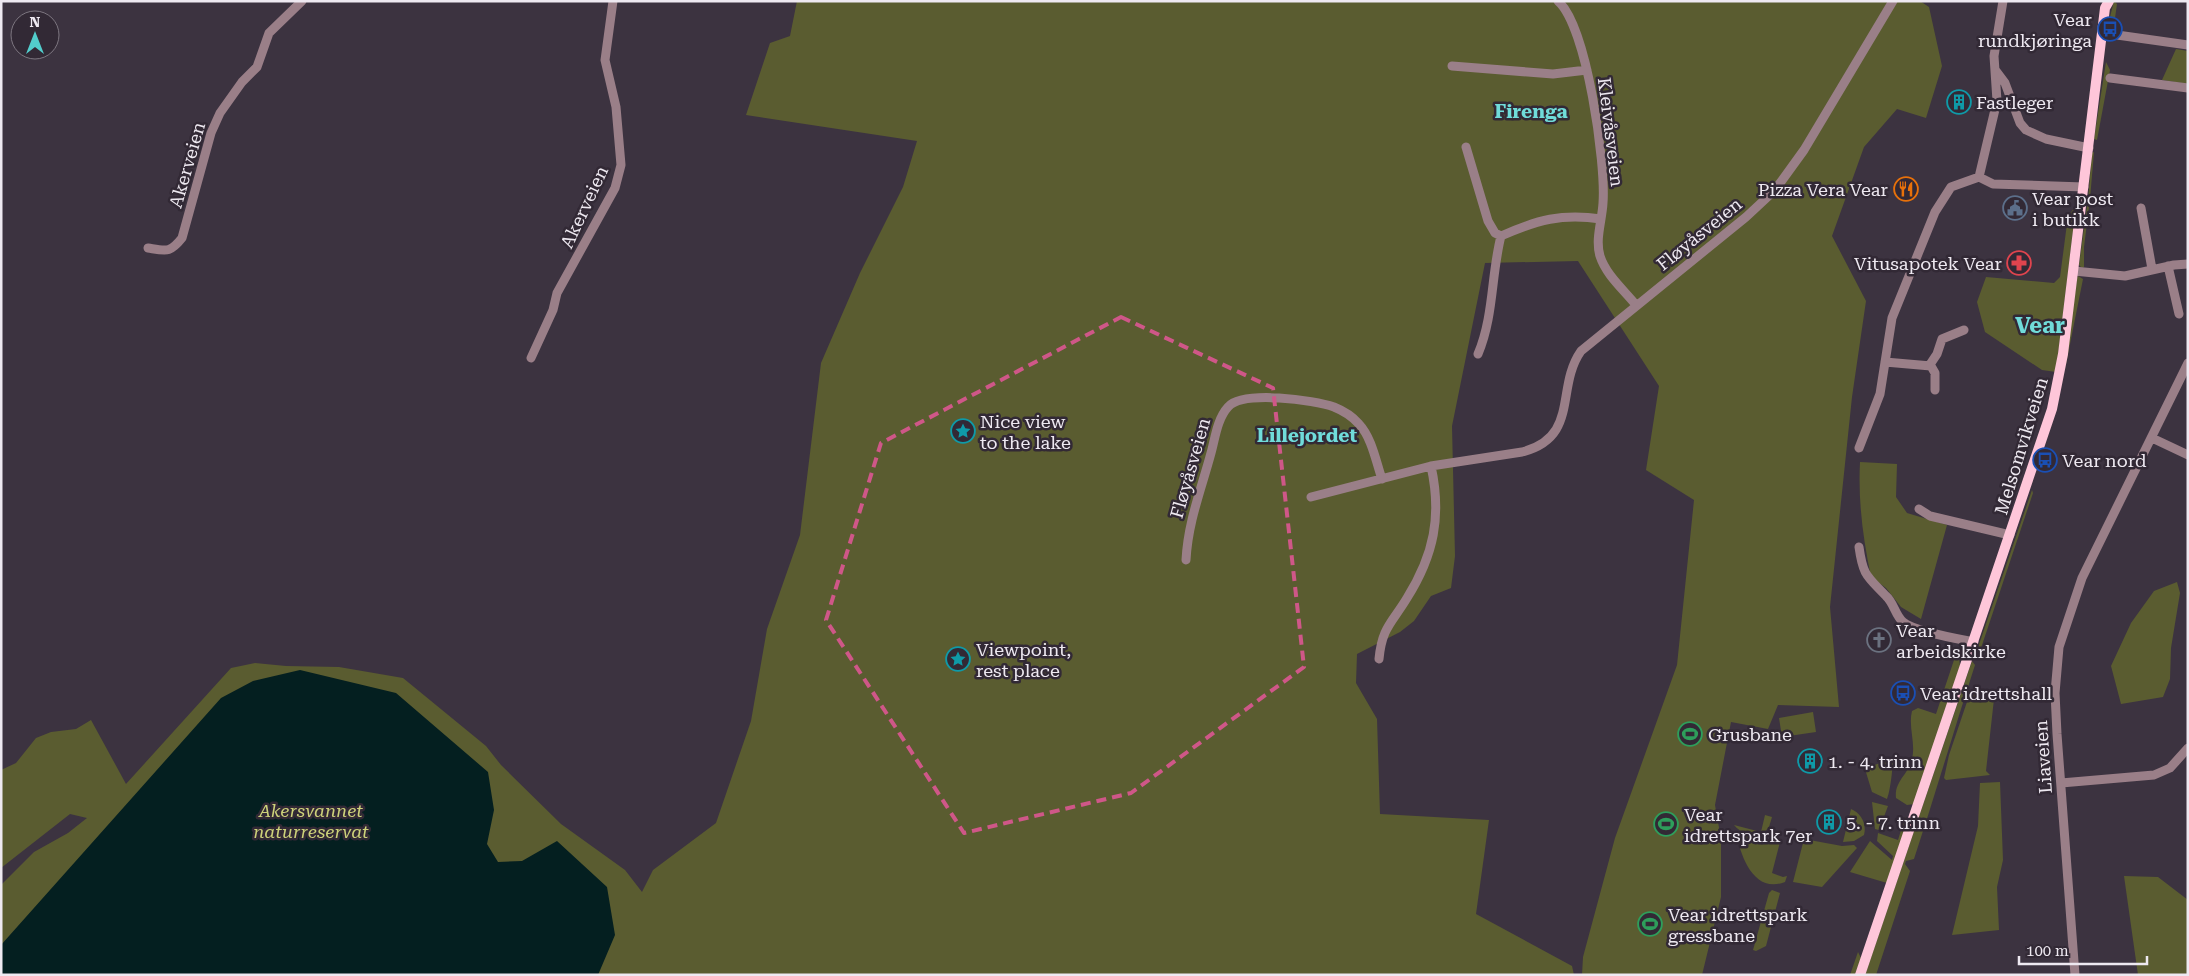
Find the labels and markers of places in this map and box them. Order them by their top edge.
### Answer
place label: Vear rundkjøringa [1978,9,2092,51]
bus stop icon: Vear rundkjøringa [2097,16,2123,42]
building icon: Fastleger [1946,89,1972,115]
place label: Fastleger [1976,92,2053,113]
restaurant icon: Pizza Vera Vear [1893,176,1919,202]
place label: Pizza Vera Vear [1758,179,1888,200]
place label: Vear post i butikk [2032,188,2113,230]
public building icon: Vear post i butikk [2002,195,2028,221]
pharmacy icon: Vitusapotek Vear [2006,250,2032,276]
place label: Vitusapotek Vear [1854,253,2002,274]
place label: Nice view to the lake [980,411,1071,453]
place icon: Nice view to the lake [950,418,976,444]
bus stop icon: Vear nord [2032,447,2058,473]
place label: Vear nord [2062,450,2147,471]
place label: Vear arbeidskirke [1896,620,2006,662]
church icon: Vear arbeidskirke [1866,627,1892,653]
place label: Viewpoint, rest place [976,639,1071,681]
place icon: Viewpoint, rest place [945,646,971,672]
bus stop icon: Vear idrettshall [1890,680,1916,706]
place label: Vear idrettshall [1920,683,2053,704]
sports icon: Grusbane [1677,721,1703,747]
place label: Grusbane [1708,724,1792,745]
building icon: 1. - 4. trinn [1797,748,1823,774]
place label: 1. - 4. trinn [1828,751,1922,772]
place label: Vear idrettspark 7er [1684,804,1813,846]
building icon: 5. - 7. trinn [1816,809,1842,835]
sports icon: Vear idrettspark 7er [1653,811,1679,837]
place label: 5. - 7. trinn [1846,812,1940,833]
place label: Vear idrettspark gressbane [1668,904,1808,946]
sports icon: Vear idrettspark gressbane [1637,911,1663,937]

